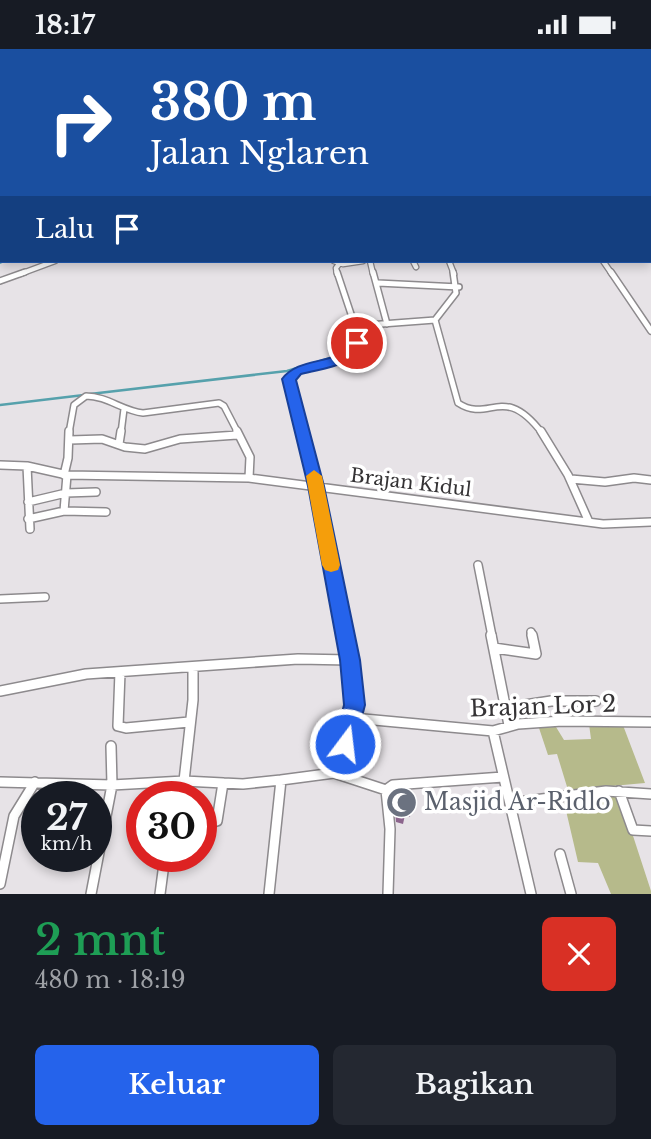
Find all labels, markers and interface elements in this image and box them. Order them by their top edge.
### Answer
text: 18:17 [35,9,95,41]
text: 380 m [150,72,317,133]
icon: right [35,77,126,168]
text: Jalan Nglaren [150,133,369,173]
icon: arrive [108,210,146,248]
text: Lalu [35,213,94,245]
pin [327,313,387,373]
icon: arrive [338,324,376,362]
street label: Brajan Kidul [349,464,473,501]
street label: Brajan Lor 2 [469,689,617,723]
position arrow [308,707,382,781]
speed limit sign: 30 [126,781,217,872]
mosque icon: Masjid Ar-Ridlo [384,785,418,819]
place label: Masjid Ar-Ridlo [424,788,611,816]
text: 27 [46,796,87,839]
text: km/h [41,833,92,855]
text: 2 mnt [35,914,165,966]
button: close [542,917,616,991]
text: 480 m · 18:19 [35,966,186,994]
button: Keluar [35,1045,319,1125]
button: Bagikan [333,1045,616,1125]

